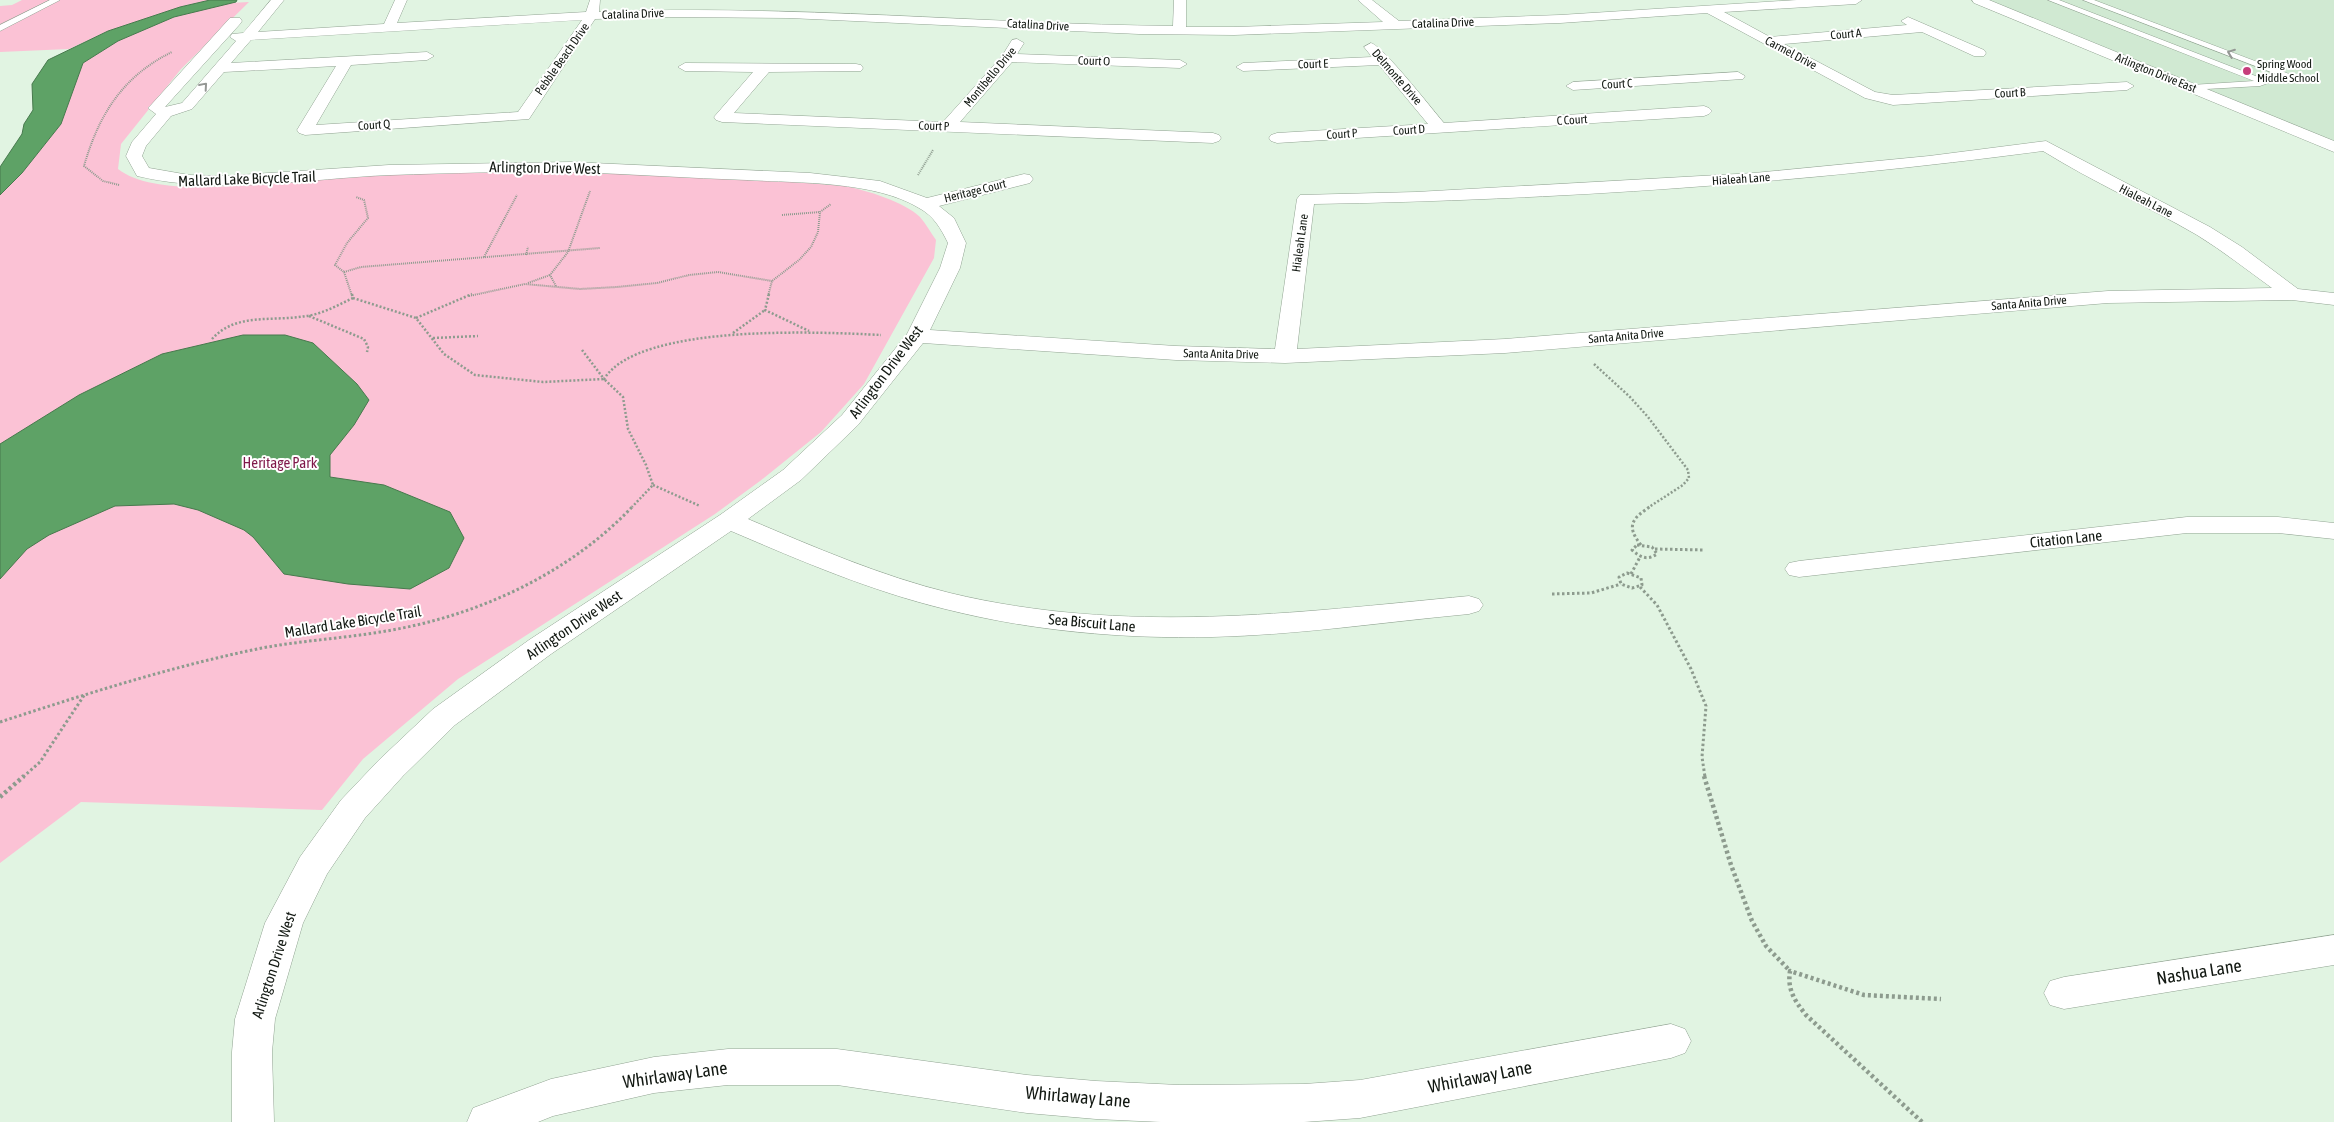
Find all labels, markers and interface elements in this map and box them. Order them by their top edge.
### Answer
street label: Catalina Drive [602,6,664,22]
street label: Catalina Drive [1412,15,1474,31]
street label: Catalina Drive [1007,16,1069,34]
street label: Pebble Beach Drive [532,20,592,98]
street label: Court A [1830,26,1862,42]
street label: Carmel Drive [1763,34,1819,72]
street label: Montibello Drive [961,44,1019,110]
street label: Delmonte Drive [1369,46,1425,108]
one-way arrow [2227,49,2236,60]
street label: Arlington Drive East [2113,50,2199,96]
street label: Court O [1078,53,1110,69]
street label: Court E [1298,56,1328,72]
place label: Spring Wood Middle School [2257,57,2320,85]
marker: Spring Wood Middle School [2241,65,2253,77]
street label: Court C [1601,76,1633,92]
one-way arrow [198,82,207,91]
street label: Court B [1994,85,2026,101]
street label: C Court [1556,112,1588,128]
street label: Court Q [357,117,392,133]
street label: Court P [918,118,950,134]
street label: Court D [1393,122,1426,138]
street label: Court P [1326,126,1358,142]
street label: Arlington Drive West [489,158,601,177]
street label: Mallard Lake Bicycle Trail [178,168,316,189]
street label: Hialeah Lane [1711,170,1771,188]
street label: Heritage Court [943,176,1008,205]
street label: Hialeah Lane [2117,182,2175,220]
street label: Hialeah Lane [1289,213,1311,273]
street label: Santa Anita Drive [1991,293,2067,313]
street label: Arlington Drive West [845,322,926,421]
street label: Santa Anita Drive [1588,326,1664,346]
street label: Santa Anita Drive [1183,346,1259,362]
park label: Heritage Park [243,454,318,471]
street label: Citation Lane [2029,526,2103,551]
street label: Arlington Drive West [523,586,625,663]
street label: Mallard Lake Bicycle Trail [283,602,422,641]
street label: Sea Biscuit Lane [1048,610,1137,635]
street label: Arlington Drive West [248,909,299,1020]
street label: Nashua Lane [2155,954,2243,989]
street label: Whirlaway Lane [1426,1056,1534,1097]
street label: Whirlaway Lane [621,1057,729,1092]
street label: Whirlaway Lane [1025,1081,1131,1112]

